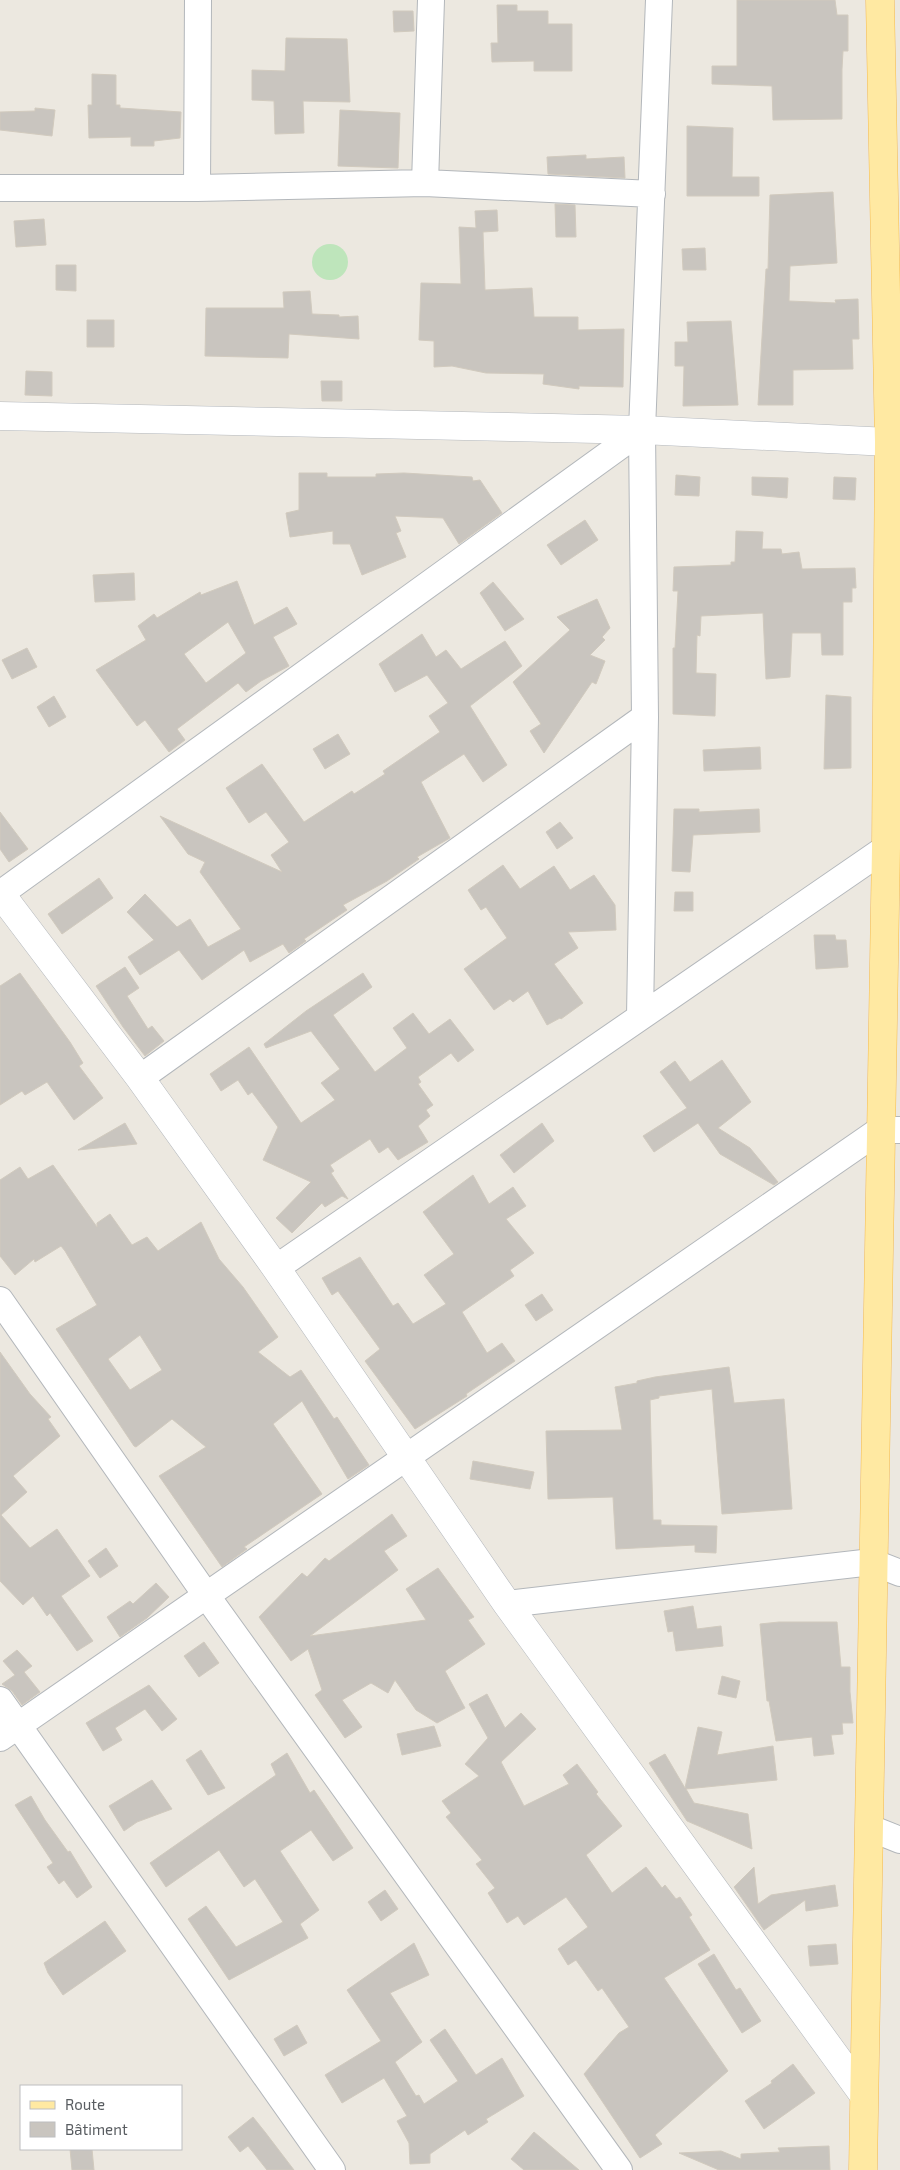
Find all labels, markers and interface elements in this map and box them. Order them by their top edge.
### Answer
legend [20,2085,182,2150]
text: Route [65,2095,105,2113]
text: Bâtiment [65,2120,128,2138]

